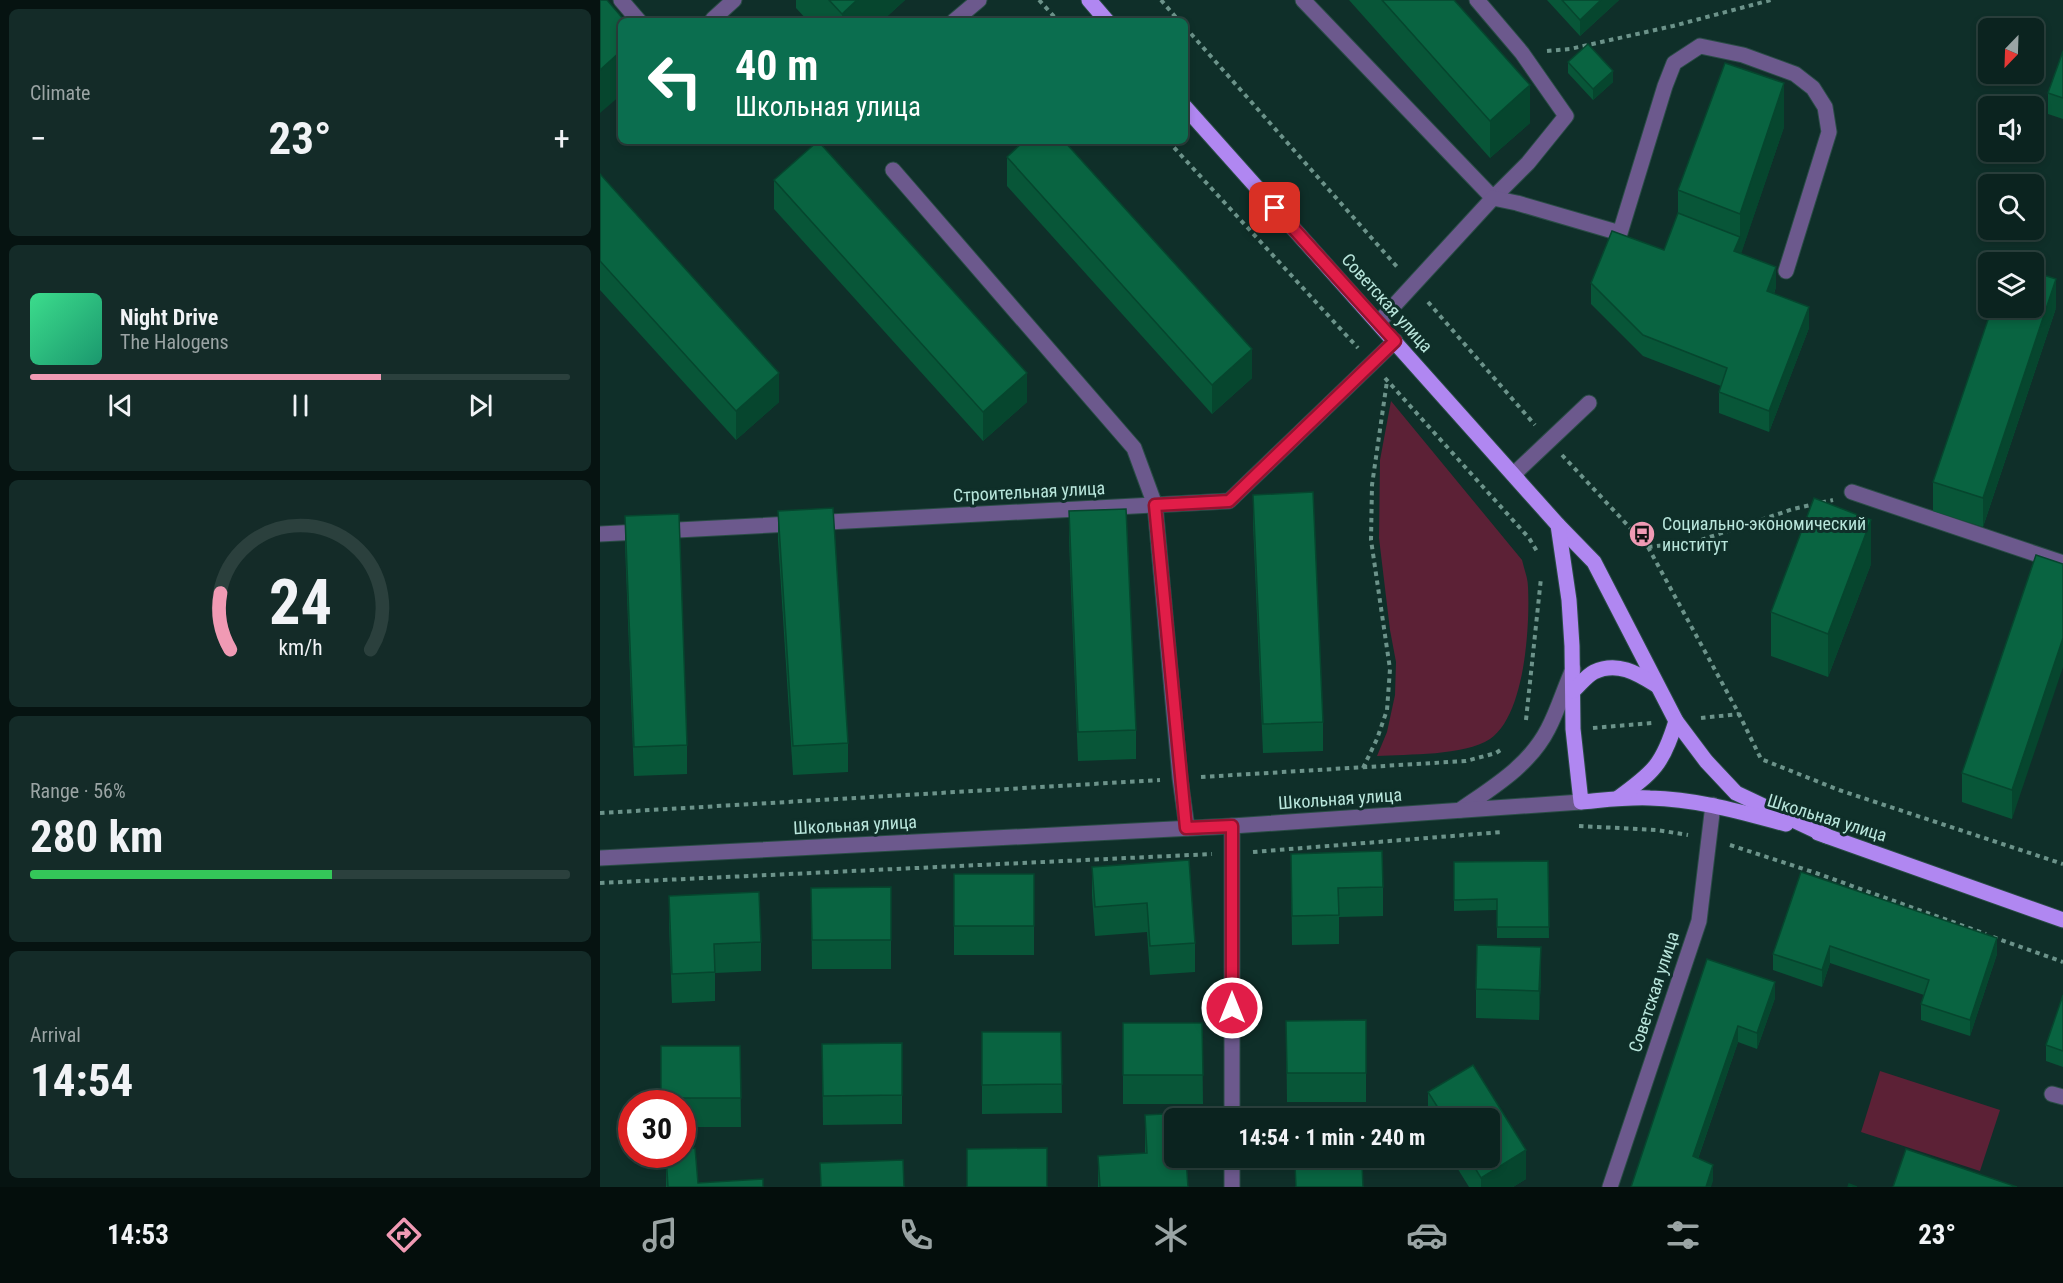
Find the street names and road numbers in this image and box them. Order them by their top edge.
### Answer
street label: Советская улица [1338,249,1437,356]
street label: Строительная улица [952,477,1106,506]
street label: Школьная улица [1277,784,1403,813]
street label: Школьная улица [1765,789,1889,846]
street label: Школьная улица [793,811,917,838]
street label: Советская улица [1624,929,1683,1055]

